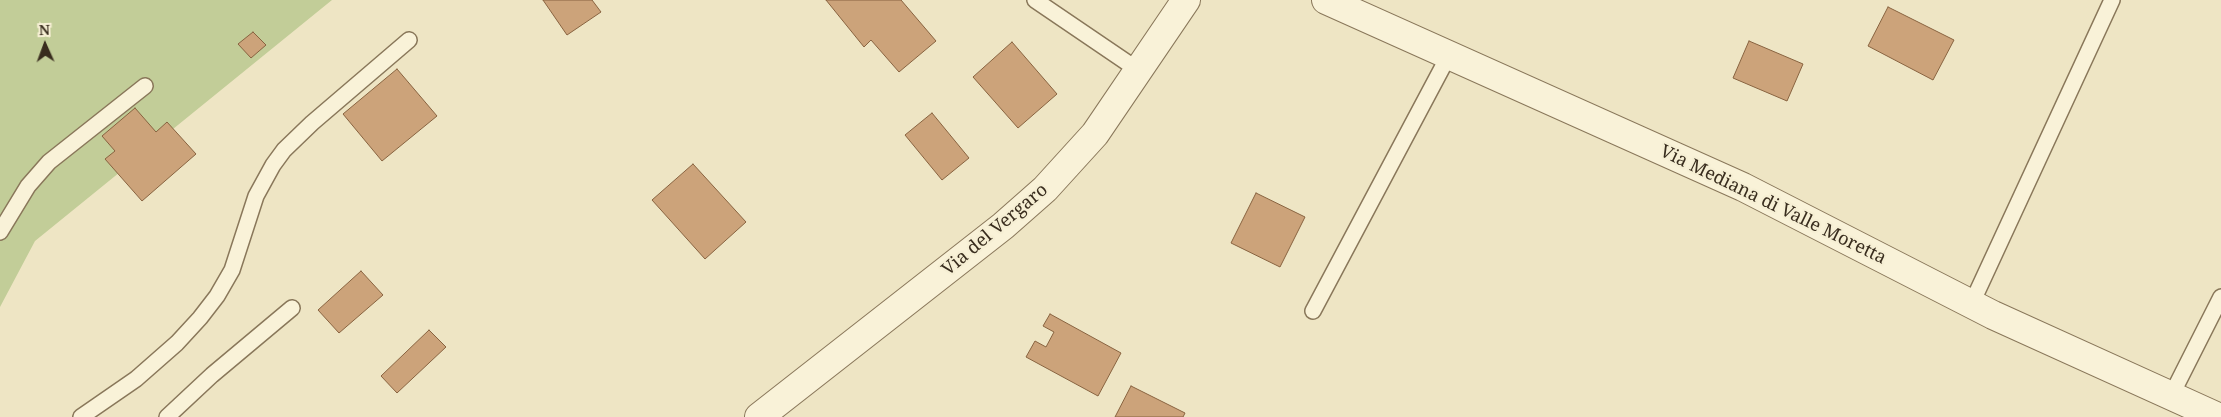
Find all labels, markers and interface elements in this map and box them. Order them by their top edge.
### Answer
north arrow [20,20,70,70]
text: N [39,20,50,39]
street label: Via Mediana di Valle Moretta [1656,141,1890,269]
street label: Via del Vergaro [938,179,1052,281]

